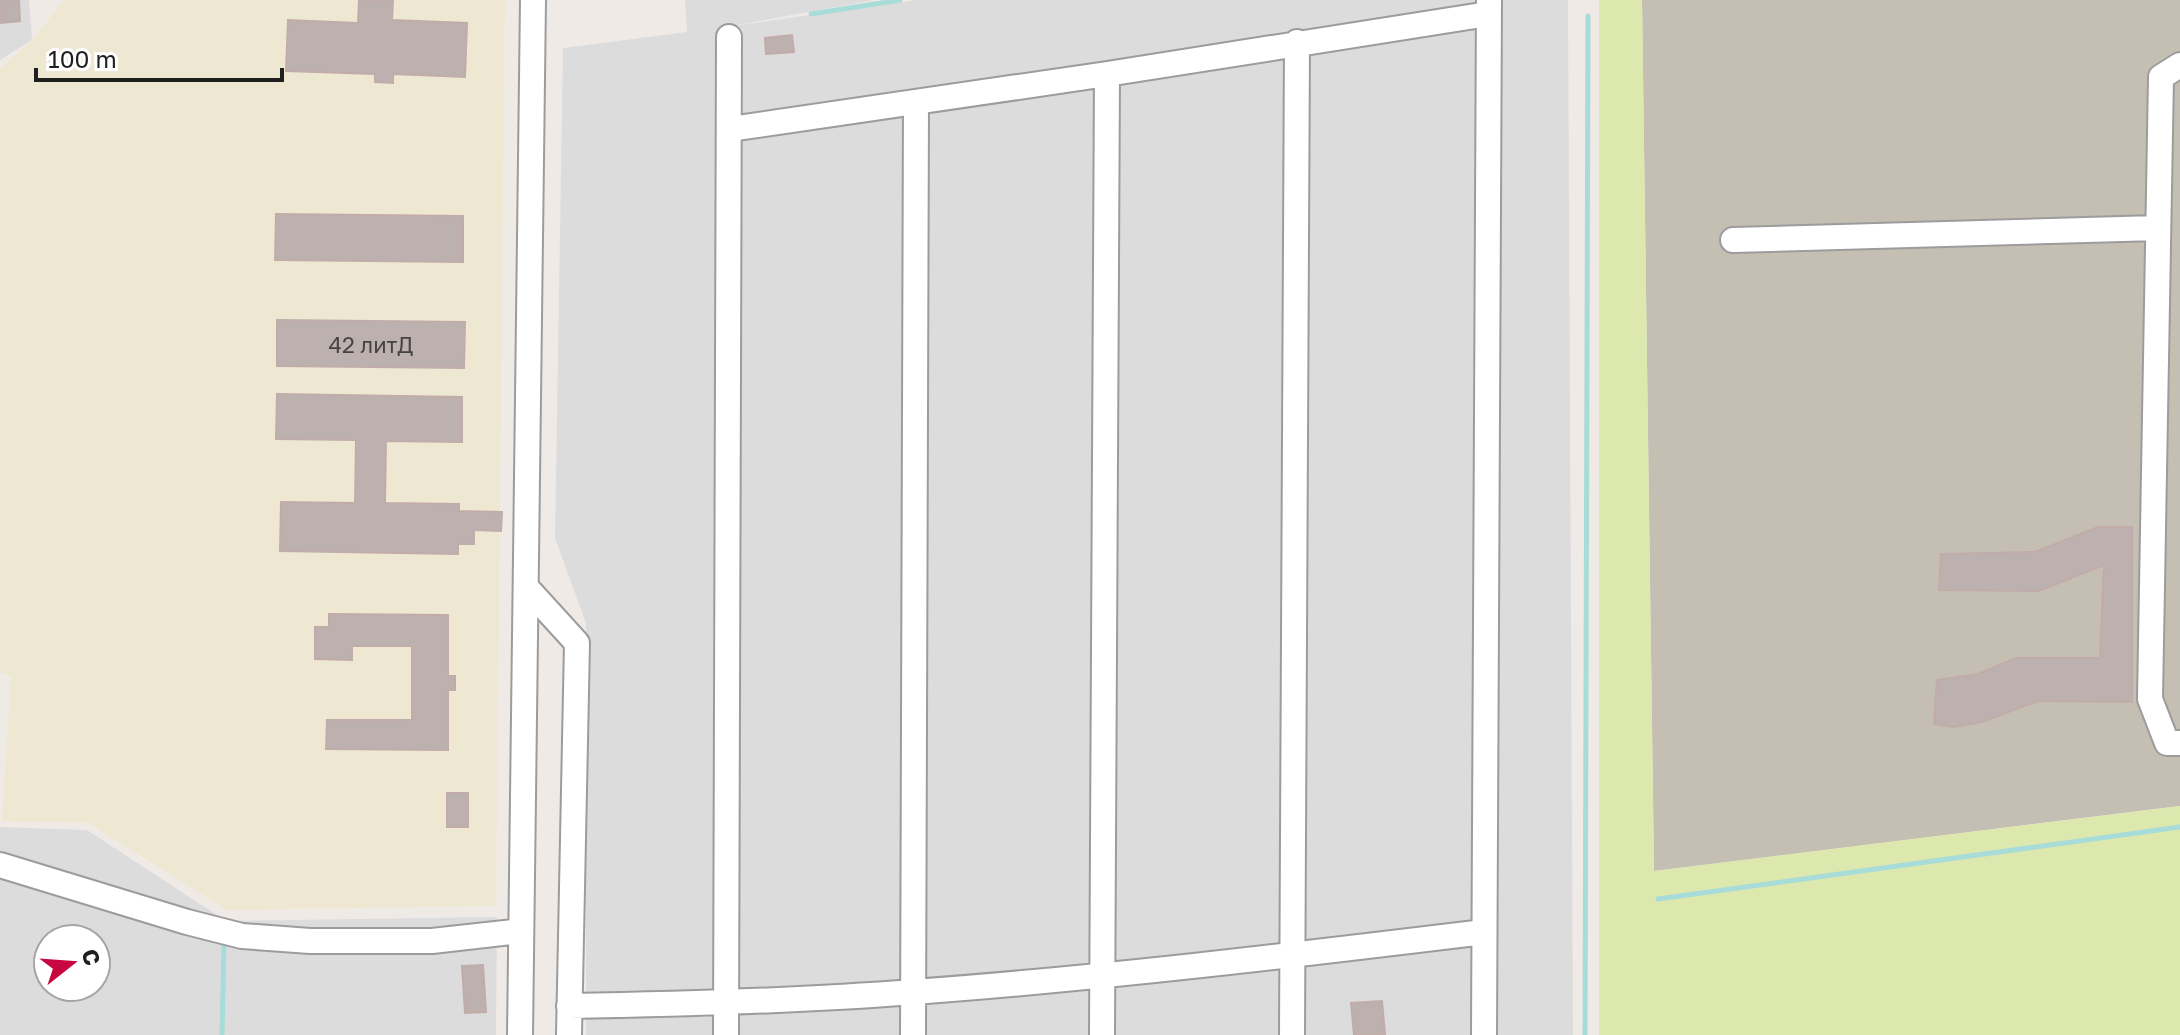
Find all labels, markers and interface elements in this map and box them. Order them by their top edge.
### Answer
scale bar [36,32,282,82]
text: 100 m [48,44,117,73]
house number: 42 литД [329,331,413,358]
north arrow [32,923,112,1003]
text: С [76,946,107,968]

